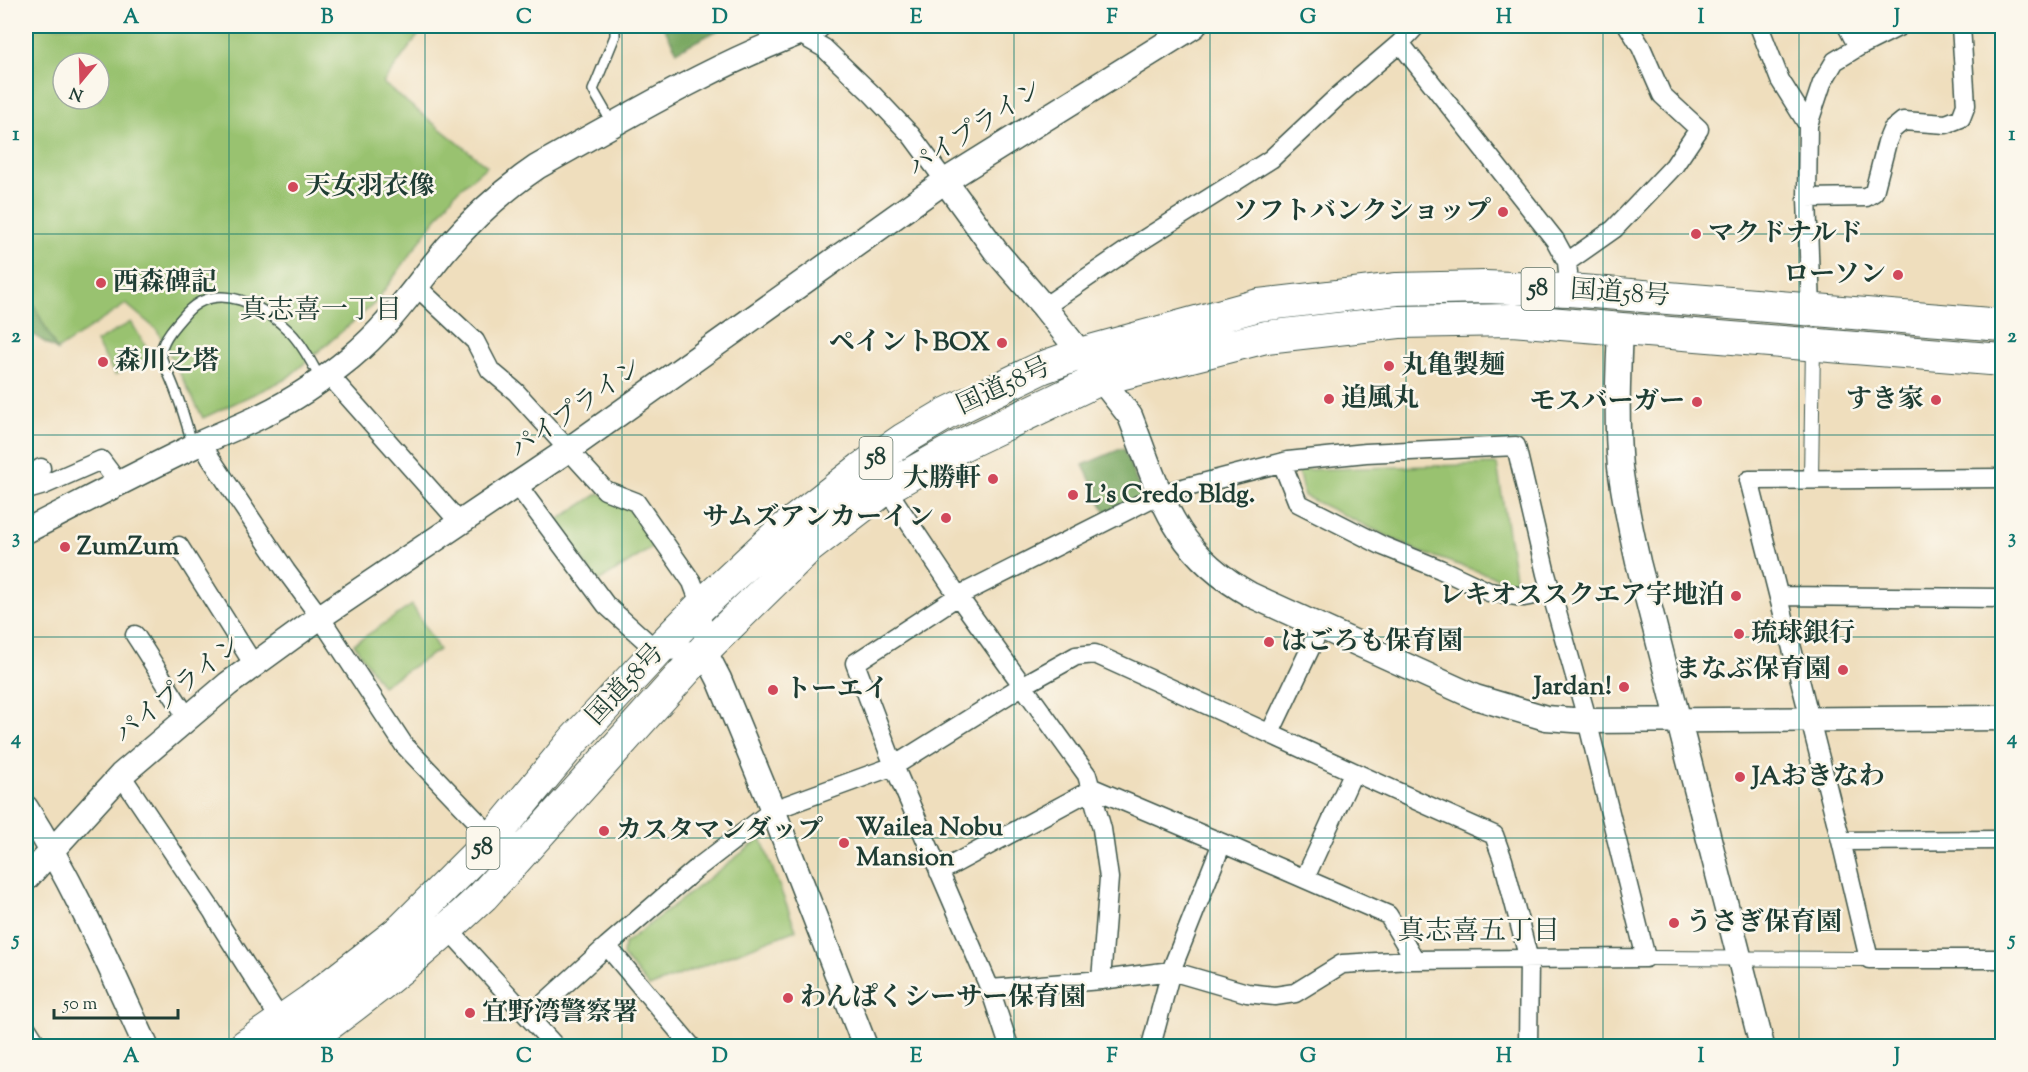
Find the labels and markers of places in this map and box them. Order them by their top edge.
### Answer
place label: 天女羽衣像 [305,169,435,206]
marker: 天女羽衣像 [286,180,300,194]
place label: ソフトバンクショップ [1233,194,1491,231]
marker: ソフトバンクショップ [1496,205,1510,219]
place label: マクドナルド [1708,216,1863,253]
marker: マクドナルド [1689,227,1703,241]
place label: ローソン [1783,257,1886,294]
place label: 西森碑記 [113,265,217,302]
marker: ローソン [1891,268,1905,282]
marker: 西森碑記 [94,276,108,290]
place label: ペイントBOX [829,325,990,362]
marker: ペイントBOX [995,336,1009,350]
place label: 森川之塔 [115,344,219,381]
place label: 丸亀製麺 [1401,348,1505,385]
marker: 森川之塔 [96,355,110,369]
marker: 丸亀製麺 [1382,359,1396,373]
place label: 追風丸 [1341,381,1419,418]
place label: すき家 [1846,382,1924,419]
place label: モスバーガー [1530,384,1685,421]
marker: 追風丸 [1322,392,1336,406]
marker: すき家 [1929,393,1943,407]
marker: モスバーガー [1690,395,1704,409]
place label: 大勝軒 [903,461,981,498]
marker: 大勝軒 [986,472,1000,486]
place label: L's Credo Bldg. [1085,477,1255,514]
marker: L's Credo Bldg. [1066,488,1080,502]
place label: サムズアンカーイン [702,500,934,537]
marker: サムズアンカーイン [939,511,953,525]
place label: ZumZum [77,529,180,566]
marker: ZumZum [58,540,72,554]
place label: レキオススクエア宇地泊 [1439,578,1724,615]
marker: レキオススクエア宇地泊 [1729,589,1743,603]
place label: 琉球銀行 [1751,616,1855,653]
place label: はごろも保育園 [1281,624,1463,661]
marker: 琉球銀行 [1732,627,1746,641]
marker: はごろも保育園 [1262,635,1276,649]
place label: まなぶ保育園 [1675,652,1831,689]
marker: まなぶ保育園 [1836,663,1850,677]
place label: Jardan! [1532,669,1612,706]
place label: トーエイ [785,672,889,709]
marker: Jardan! [1617,680,1631,694]
marker: トーエイ [766,683,780,697]
place label: JAおきなわ [1750,759,1885,796]
marker: JAおきなわ [1733,770,1747,784]
place label: Wailea Nobu Mansion [856,810,1003,877]
place label: カスタマンダップ [616,813,823,850]
marker: カスタマンダップ [597,824,611,838]
marker: Wailea Nobu Mansion [837,836,851,850]
place label: うさぎ保育園 [1686,905,1842,942]
marker: うさぎ保育園 [1667,916,1681,930]
place label: わんぱくシーサー保育園 [800,980,1086,1017]
marker: わんぱくシーサー保育園 [781,991,795,1005]
place label: 宜野湾警察署 [482,995,638,1032]
marker: 宜野湾警察署 [463,1006,477,1020]

